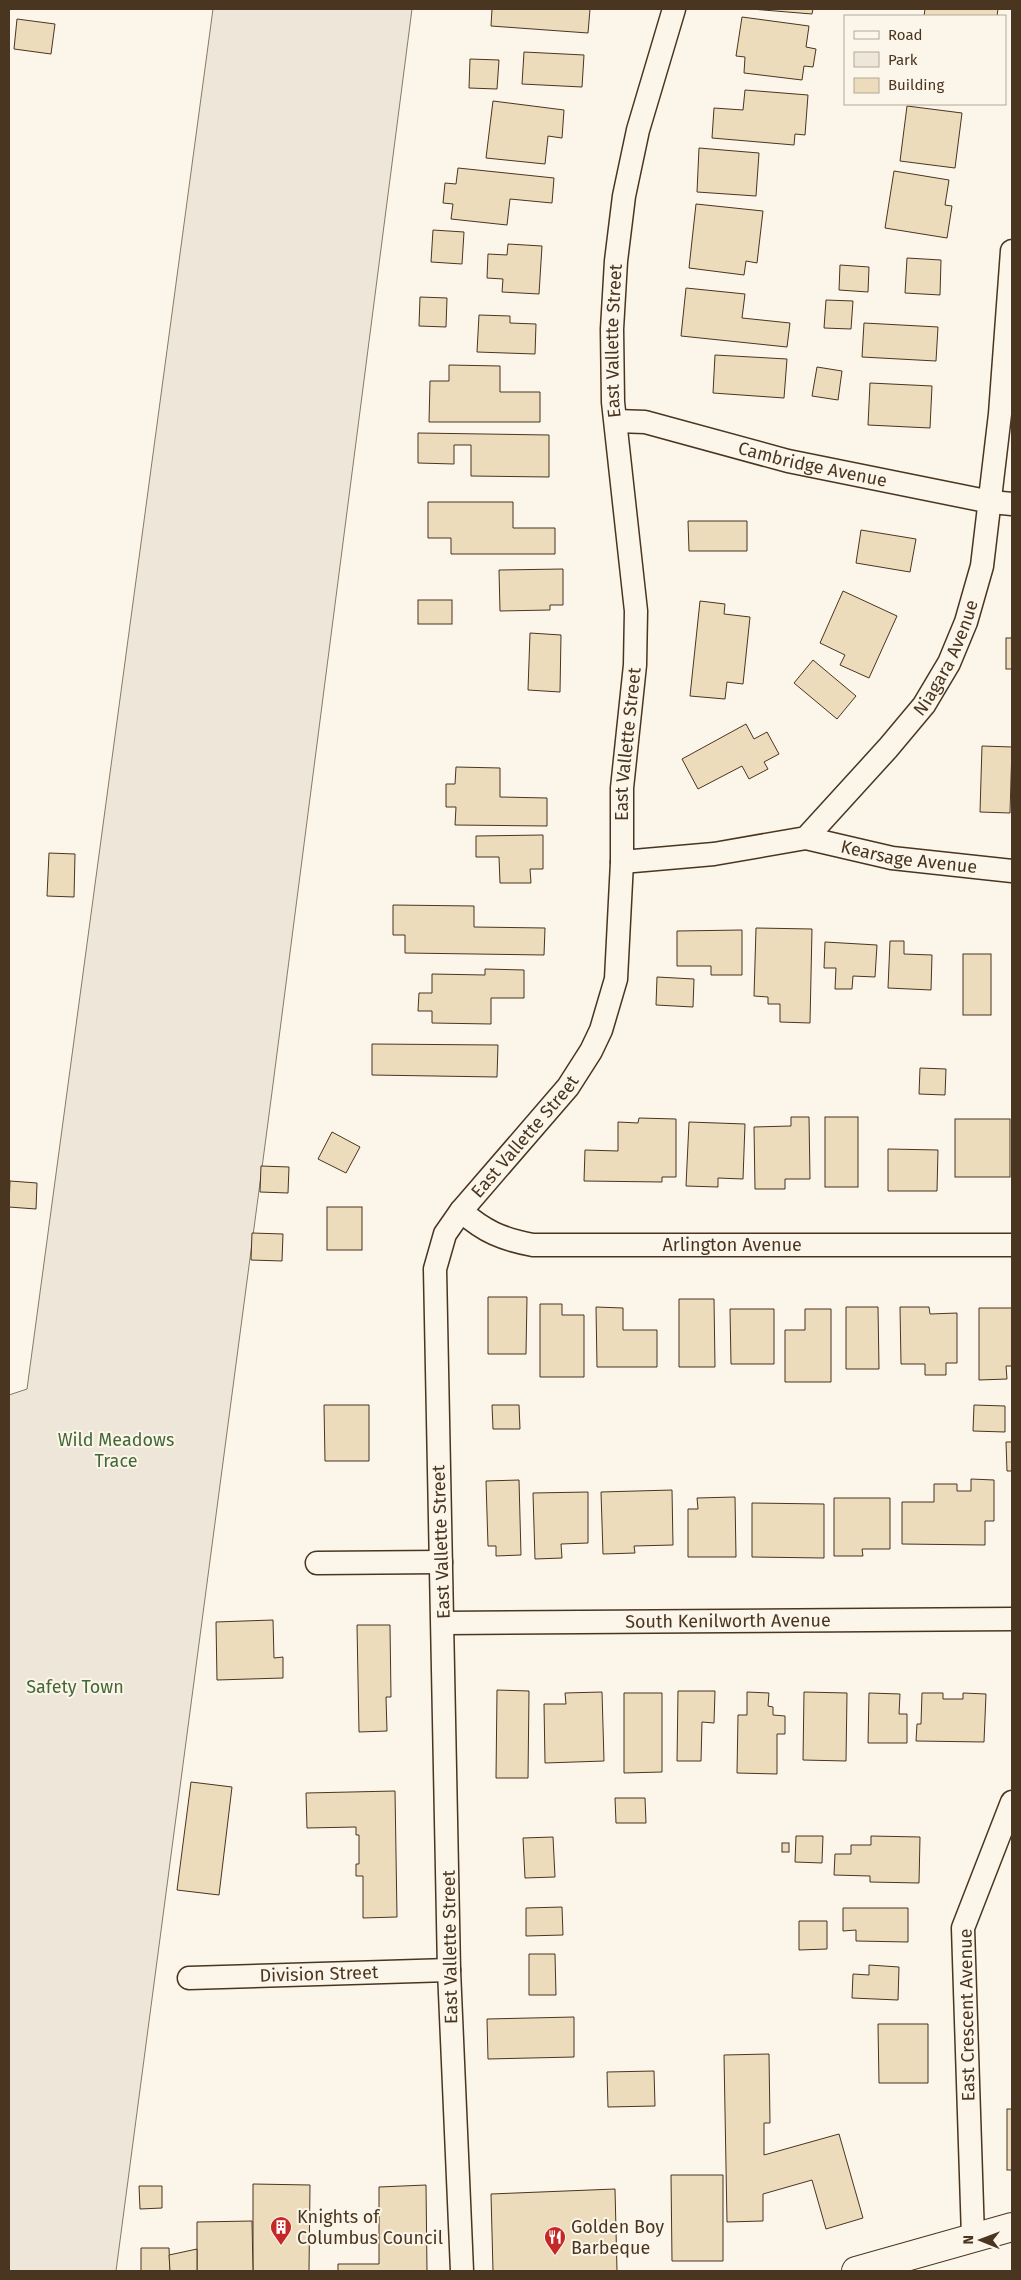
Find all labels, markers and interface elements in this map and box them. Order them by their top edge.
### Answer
legend [844,15,1006,105]
text: Road [888,26,923,44]
text: Park [888,51,918,69]
text: Building [888,76,944,94]
street label: East Vallette Street [601,263,627,419]
street label: Cambridge Avenue [736,437,889,492]
street label: Niagara Avenue [909,597,983,720]
street label: East Vallette Street [611,666,646,821]
street label: Kearsage Avenue [839,835,978,878]
street label: East Vallette Street [466,1071,584,1202]
street label: Arlington Avenue [662,1234,802,1256]
park label: Wild Meadows Trace [58,1429,174,1472]
street label: East Vallette Street [427,1464,455,1619]
street label: South Kenilworth Avenue [625,1609,831,1633]
park label: Safety Town [26,1676,124,1698]
street label: East Vallette Street [438,1869,462,2024]
street label: East Crescent Avenue [954,1928,980,2102]
street label: Division Street [259,1961,379,1987]
place label: Knights of Columbus Council [297,2206,443,2249]
building icon: Knights of Columbus Council [269,2215,293,2246]
north arrow [956,2215,1006,2265]
place label: Golden Boy Barbeque [571,2216,664,2259]
restaurant icon: Golden Boy Barbeque [543,2225,567,2256]
text: N [960,2235,977,2245]

